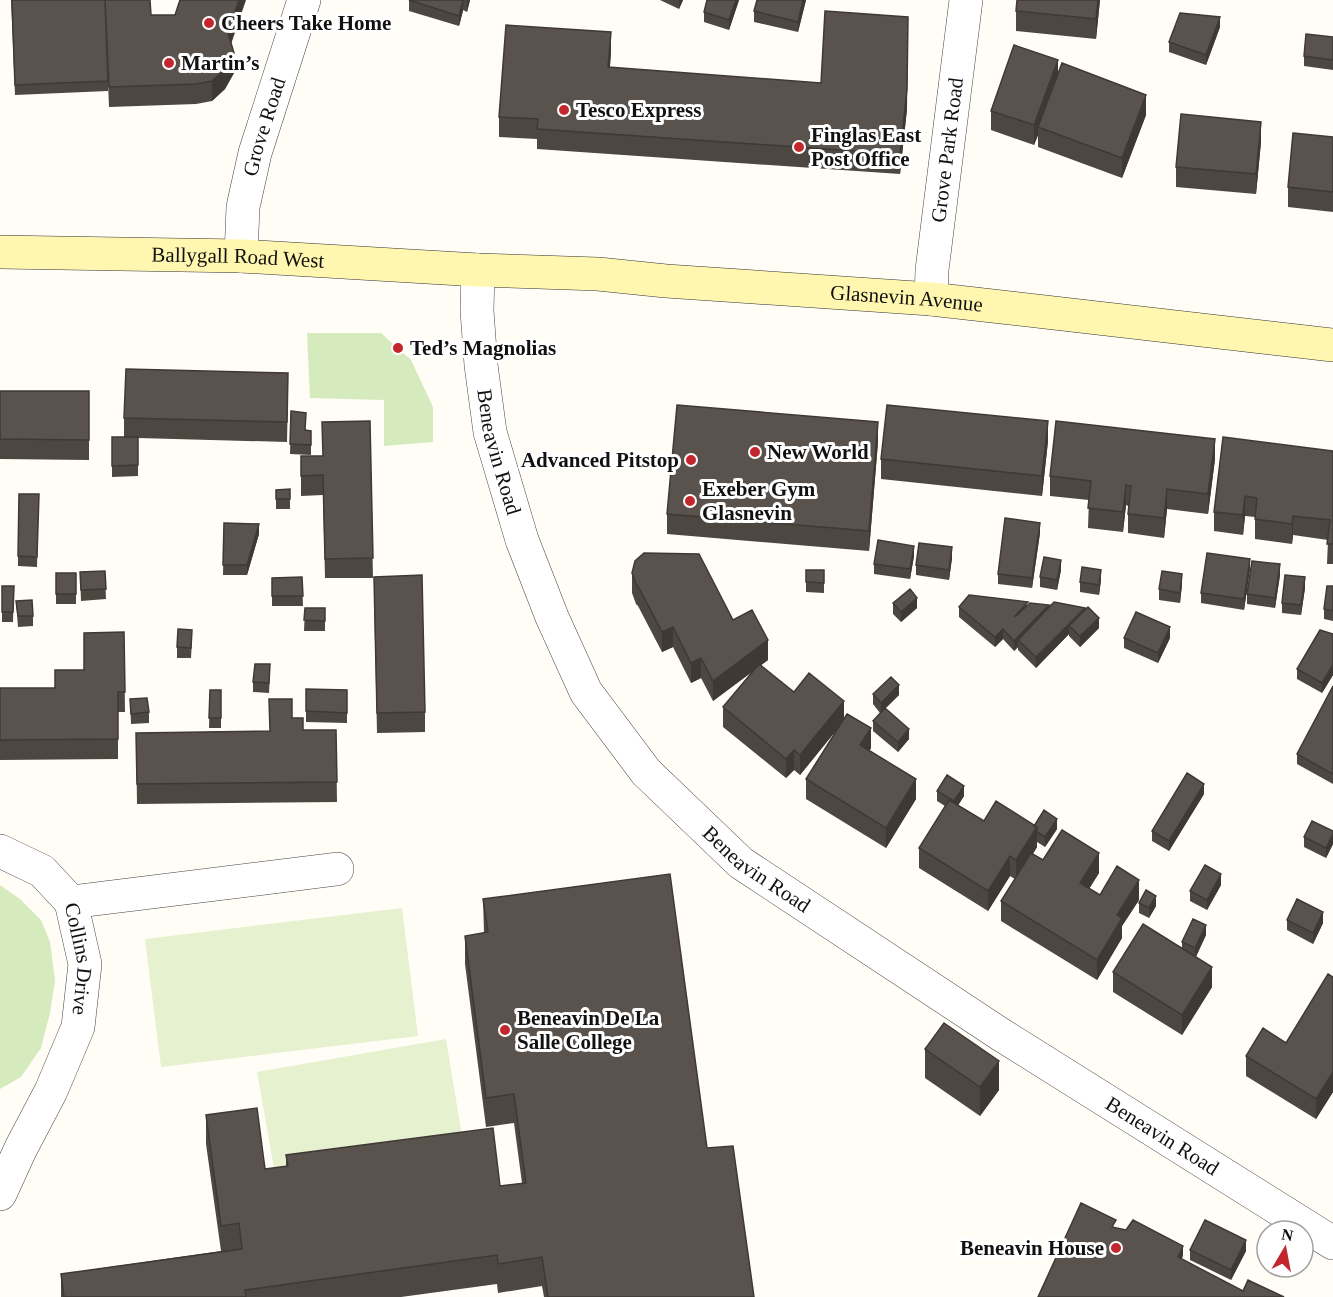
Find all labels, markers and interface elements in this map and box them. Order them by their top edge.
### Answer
place label: Cheers Take Home [221,11,391,35]
marker: Cheers Take Home [202,16,216,30]
place label: Martin’s [181,51,260,75]
marker: Martin’s [162,56,176,70]
street label: Grove Road [238,74,291,178]
street label: Grove Park Road [926,76,968,224]
place label: Tesco Express [576,98,701,122]
marker: Tesco Express [557,103,571,117]
place label: Finglas East Post Office [811,123,921,171]
marker: Finglas East Post Office [792,140,806,154]
street label: Ballygall Road West [151,243,325,273]
street label: Glasnevin Avenue [829,280,984,317]
place label: Ted’s Magnolias [410,336,556,360]
marker: Ted’s Magnolias [391,341,405,355]
street label: Beneavin Road [472,388,526,518]
place label: New World [767,440,869,464]
marker: New World [748,445,762,459]
place label: Advanced Pitstop [521,448,679,472]
marker: Advanced Pitstop [684,453,698,467]
place label: Exeber Gym Glasnevin [702,477,816,525]
marker: Exeber Gym Glasnevin [683,494,697,508]
street label: Beneavin Road [698,821,815,918]
street label: Collins Drive [60,900,97,1016]
place label: Beneavin De La Salle College [517,1006,660,1054]
marker: Beneavin De La Salle College [498,1023,512,1037]
street label: Beneavin Road [1101,1091,1224,1181]
north arrow [1255,1219,1315,1279]
text: N [1280,1225,1295,1244]
place label: Beneavin House [960,1236,1104,1260]
marker: Beneavin House [1109,1241,1123,1255]

